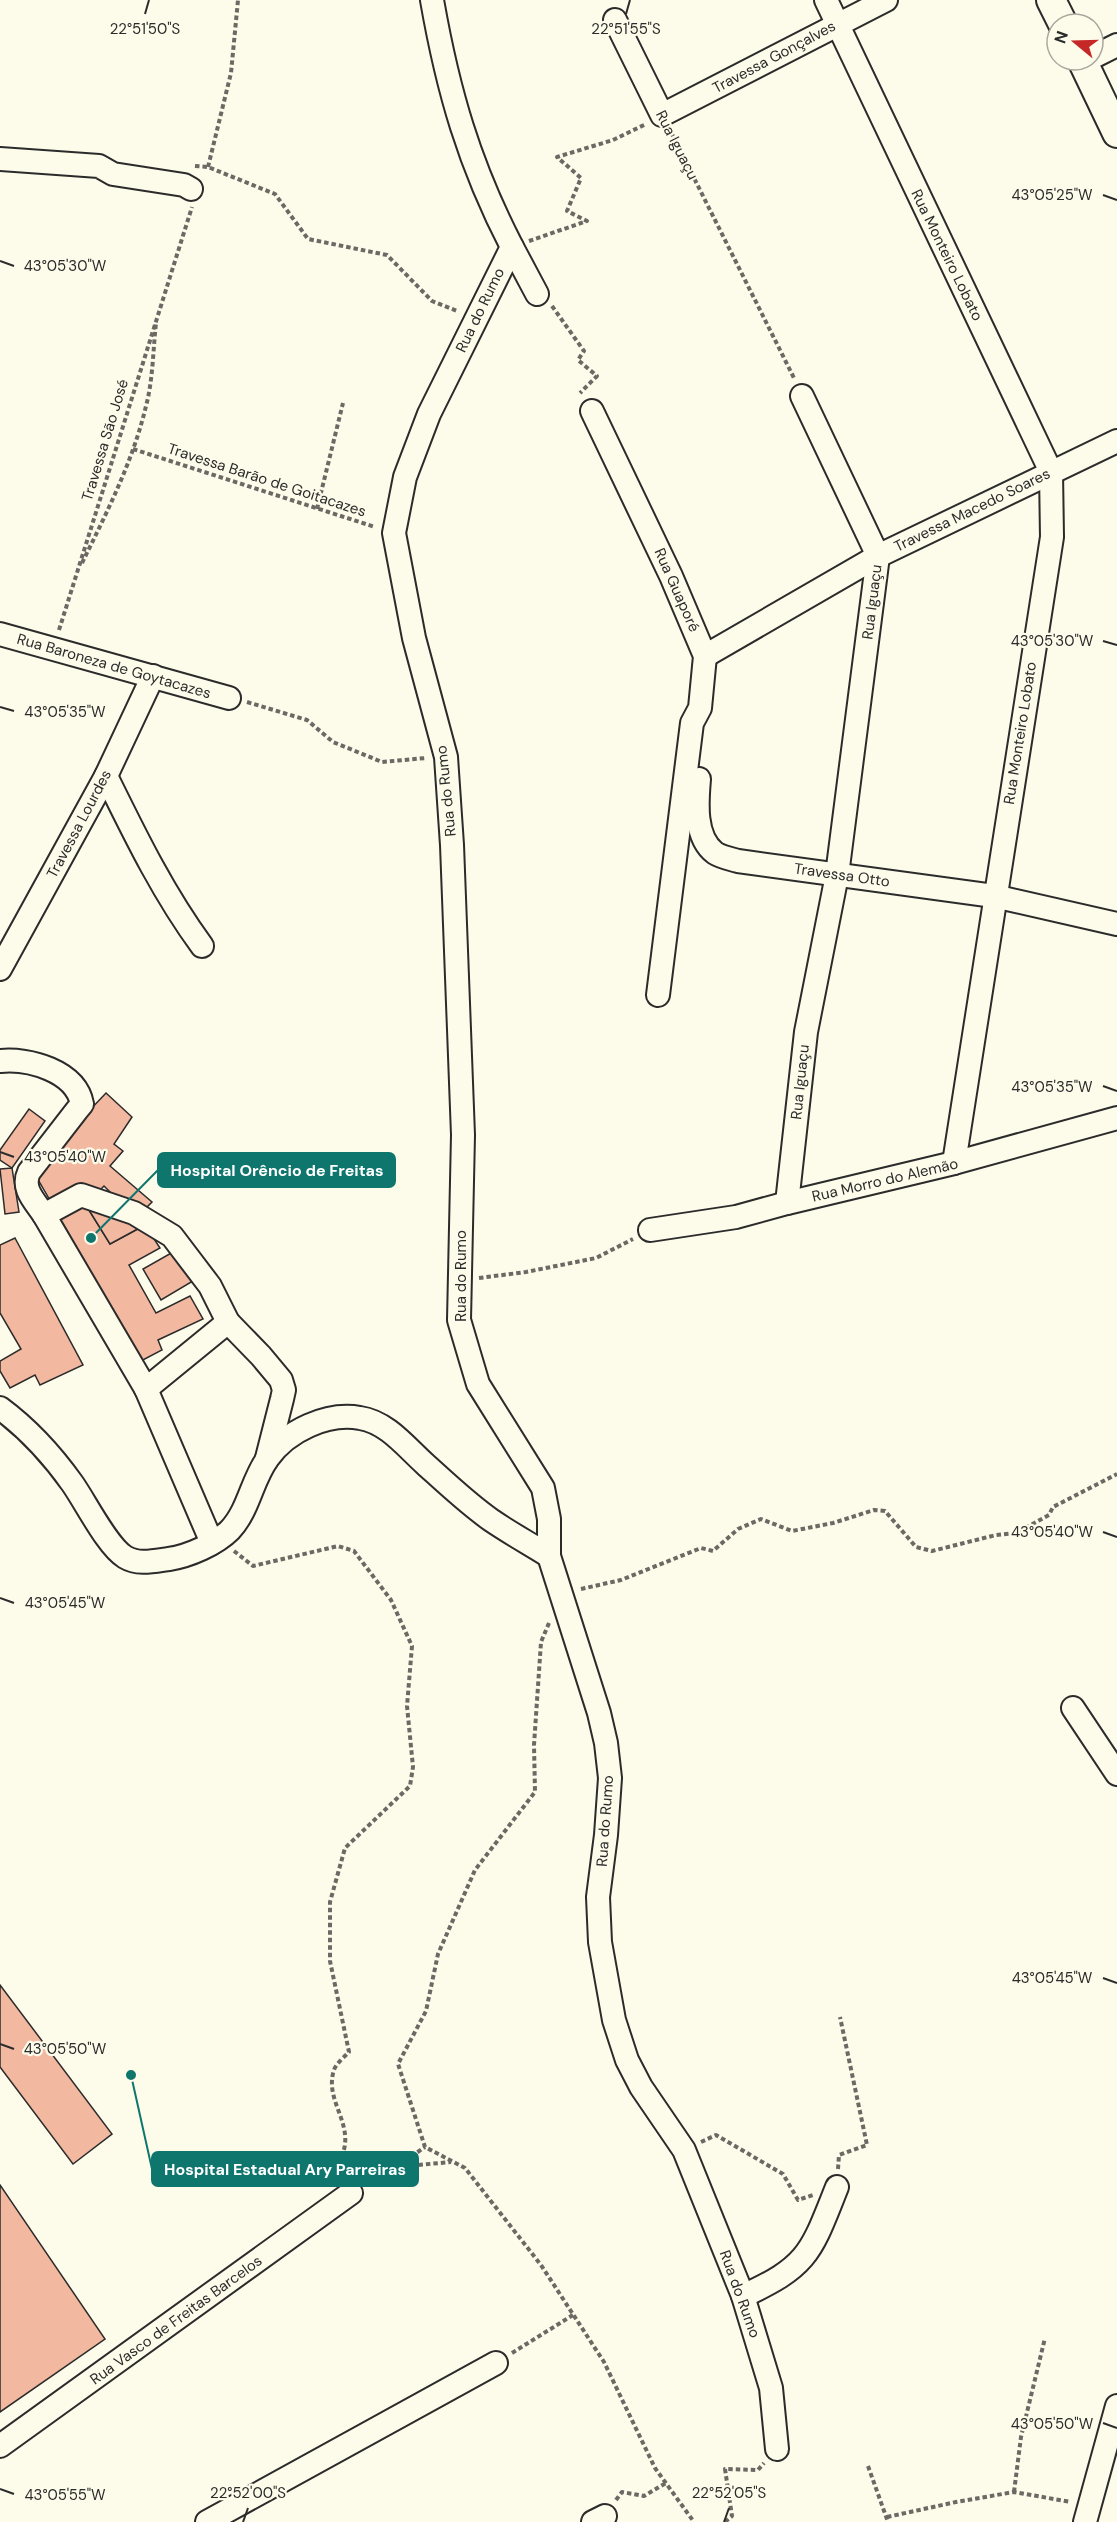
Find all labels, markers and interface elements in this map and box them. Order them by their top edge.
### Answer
north arrow [1045,12,1105,72]
street label: Travessa Gonçalves [709,16,839,98]
text: 22°51'50"S [110,19,181,39]
text: 22°51'55"S [591,19,661,39]
text: N [1049,28,1073,46]
street label: Rua Iguaçu [651,107,703,183]
text: 43°05'25"W [1011,185,1093,205]
street label: Rua Monteiro Lobato [906,186,988,324]
text: 43°05'30"W [24,256,107,276]
street label: Rua do Rumo [451,264,509,356]
street label: Travessa São José [77,377,133,503]
street label: Travessa Barão de Goitacazes [165,438,369,522]
street label: Travessa Macedo Soares [891,463,1053,557]
street label: Rua Guaporé [650,545,704,635]
street label: Rua Iguaçu [857,563,887,641]
street label: Rua Baroneza de Goytacazes [15,629,213,703]
text: 43°05'30"W [1011,631,1094,651]
street label: Rua Monteiro Lobato [999,660,1041,806]
text: 43°05'35"W [24,702,106,722]
street label: Rua do Rumo [431,744,461,838]
street label: Travessa Lourdes [42,766,116,882]
street label: Travessa Otto [793,858,891,892]
street label: Rua Iguaçu [786,1043,814,1121]
text: 43°05'35"W [1011,1077,1093,1097]
text: 43°05'40"W [24,1147,107,1167]
callout: Hospital Orêncio de Freitas [158,1153,395,1187]
street label: Rua Morro do Alemão [810,1153,960,1207]
text: Hospital Orêncio de Freitas [171,1160,384,1181]
street label: Rua do Rumo [451,1230,471,1322]
text: 43°05'40"W [1011,1522,1094,1542]
text: 43°05'45"W [25,1593,106,1613]
street label: Rua do Rumo [592,1774,618,1867]
text: 43°05'45"W [1012,1968,1093,1988]
text: 43°05'50"W [24,2039,107,2059]
callout: Hospital Estadual Ary Parreiras [152,2152,418,2186]
text: Hospital Estadual Ary Parreiras [164,2159,406,2180]
street label: Rua do Rumo [715,2247,765,2341]
street label: Rua Vasco de Freitas Barcelos [86,2251,266,2389]
text: 43°05'50"W [1011,2414,1094,2434]
text: 22°52'00"S [210,2483,286,2503]
text: 22°52'05"S [692,2483,767,2503]
text: 43°05'55"W [24,2485,106,2505]

